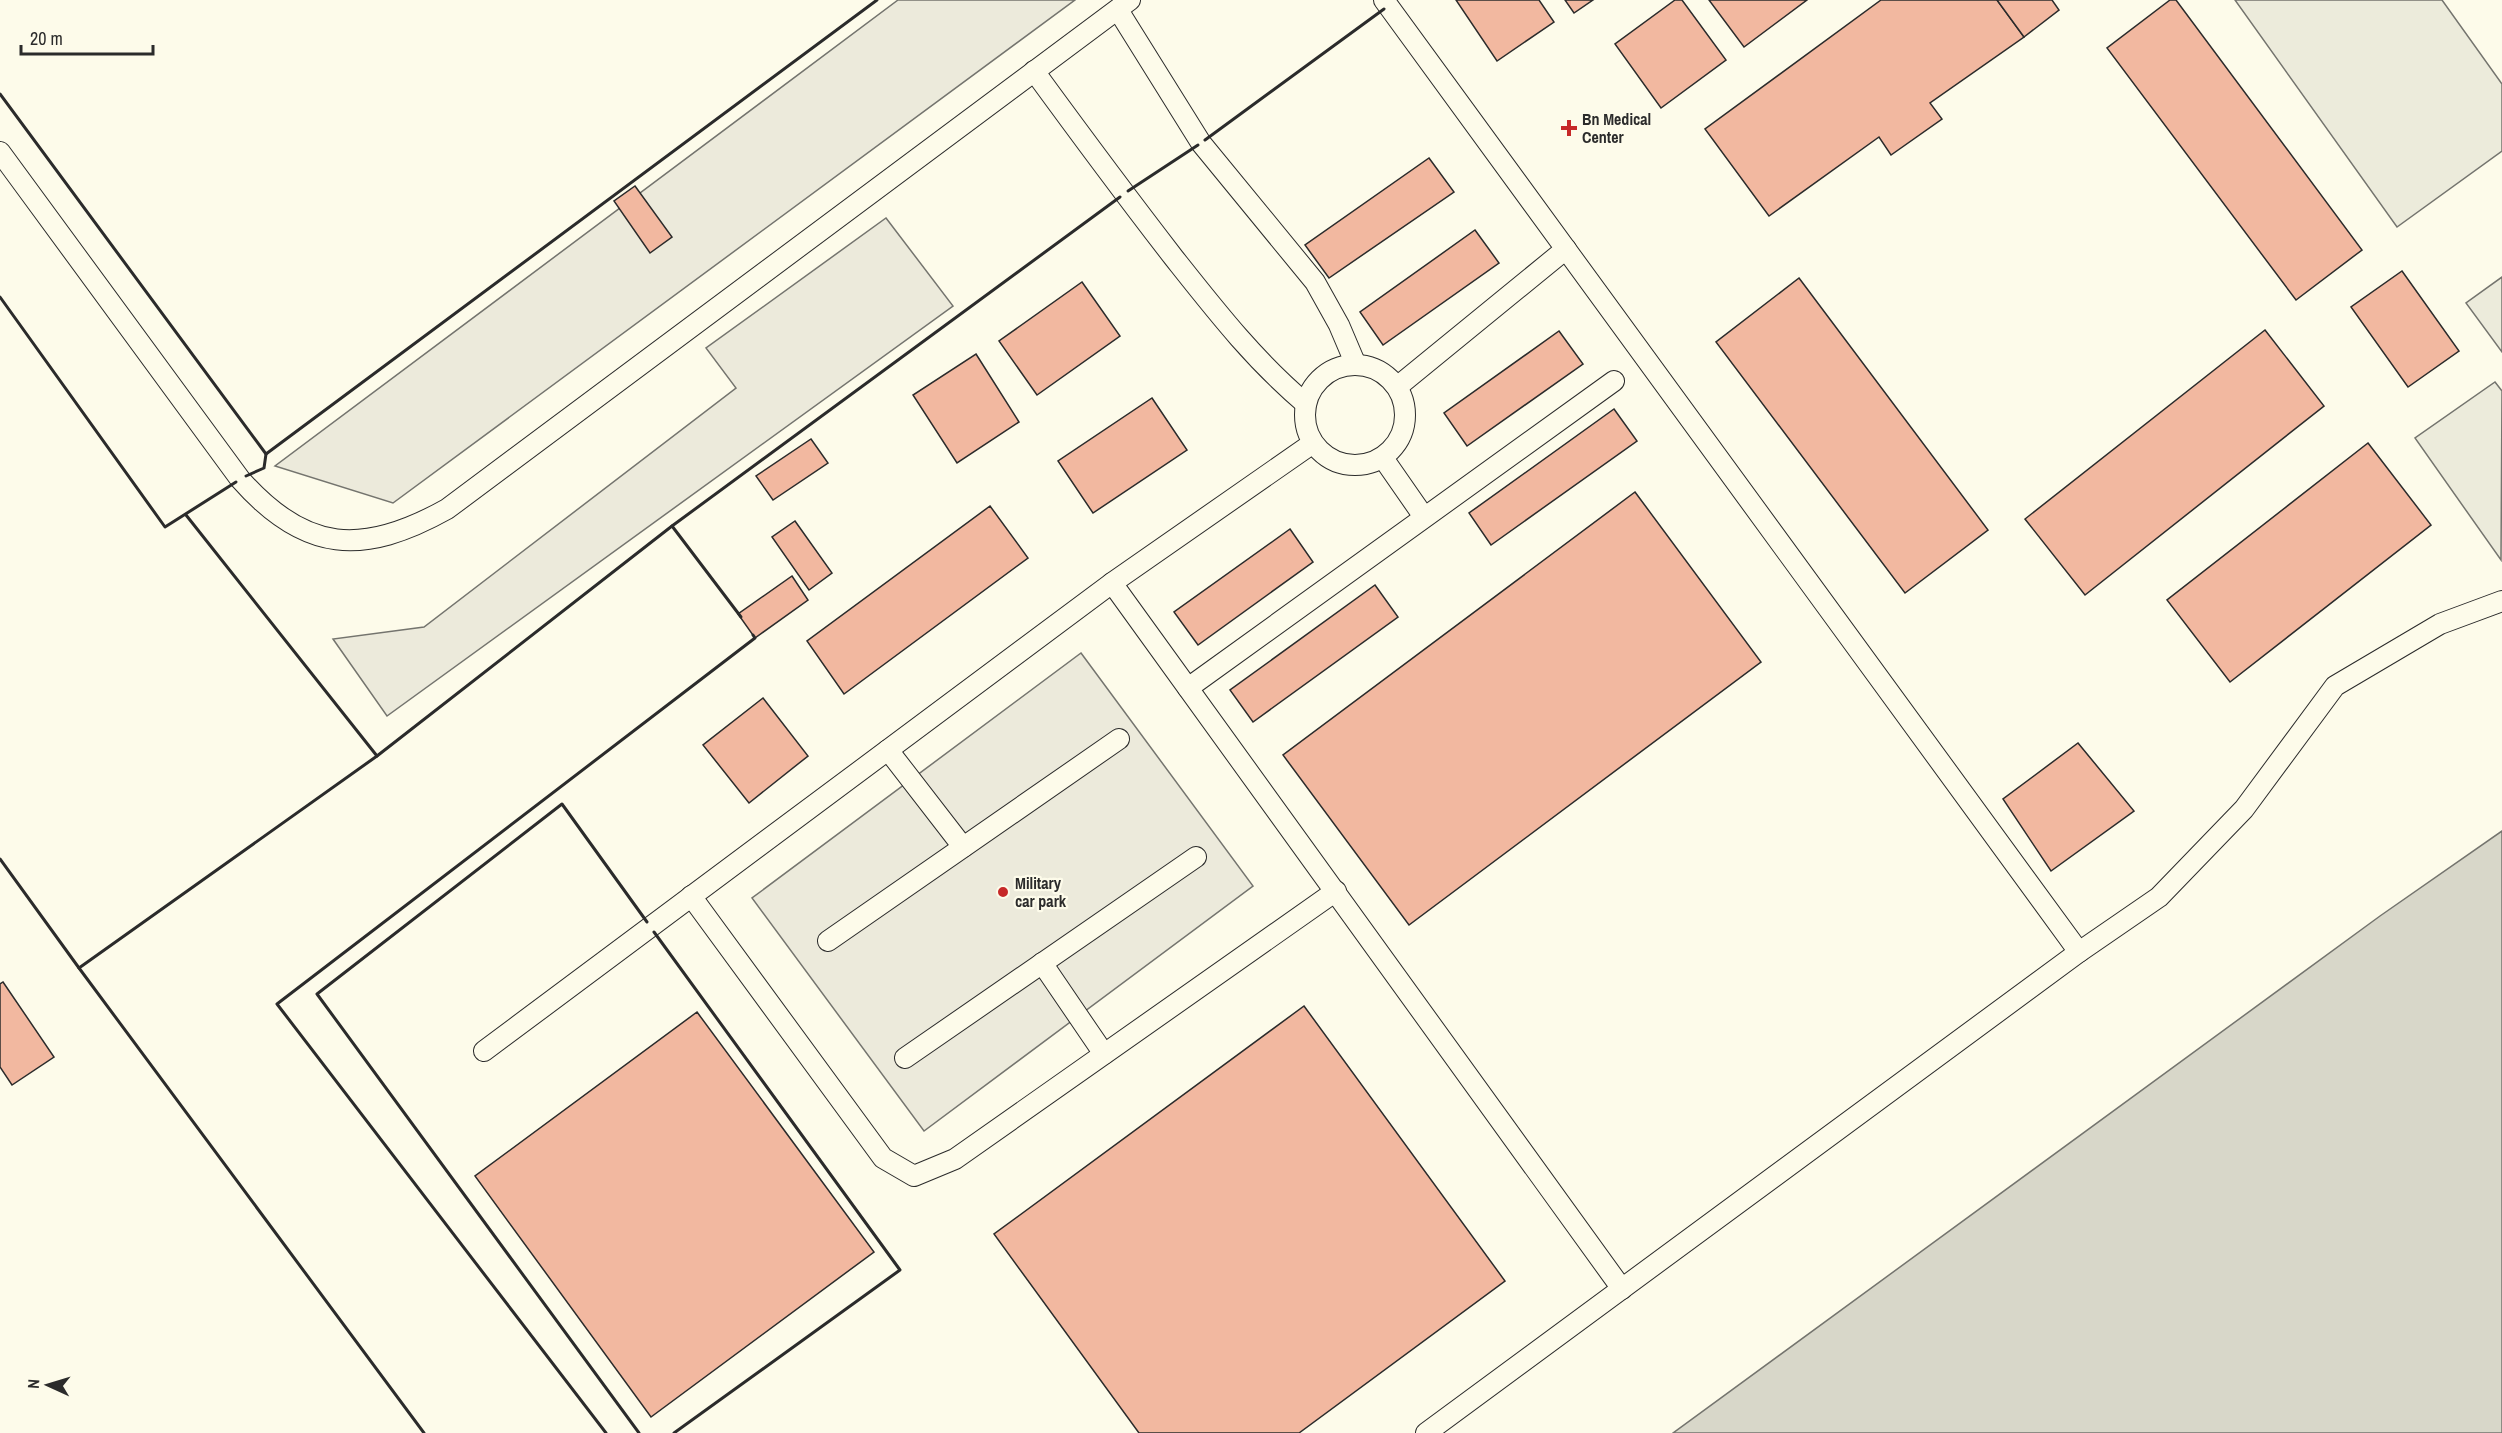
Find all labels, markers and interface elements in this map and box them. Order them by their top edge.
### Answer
scale bar [21,18,153,56]
text: 20 m [30,26,63,51]
place label: Bn Medical Center [1582,108,1651,148]
marker: Bn Medical Center [1560,119,1578,137]
place label: Military car park [1015,872,1067,912]
marker: Military car park [996,885,1010,899]
north arrow [18,1355,78,1415]
text: N [22,1378,44,1389]

